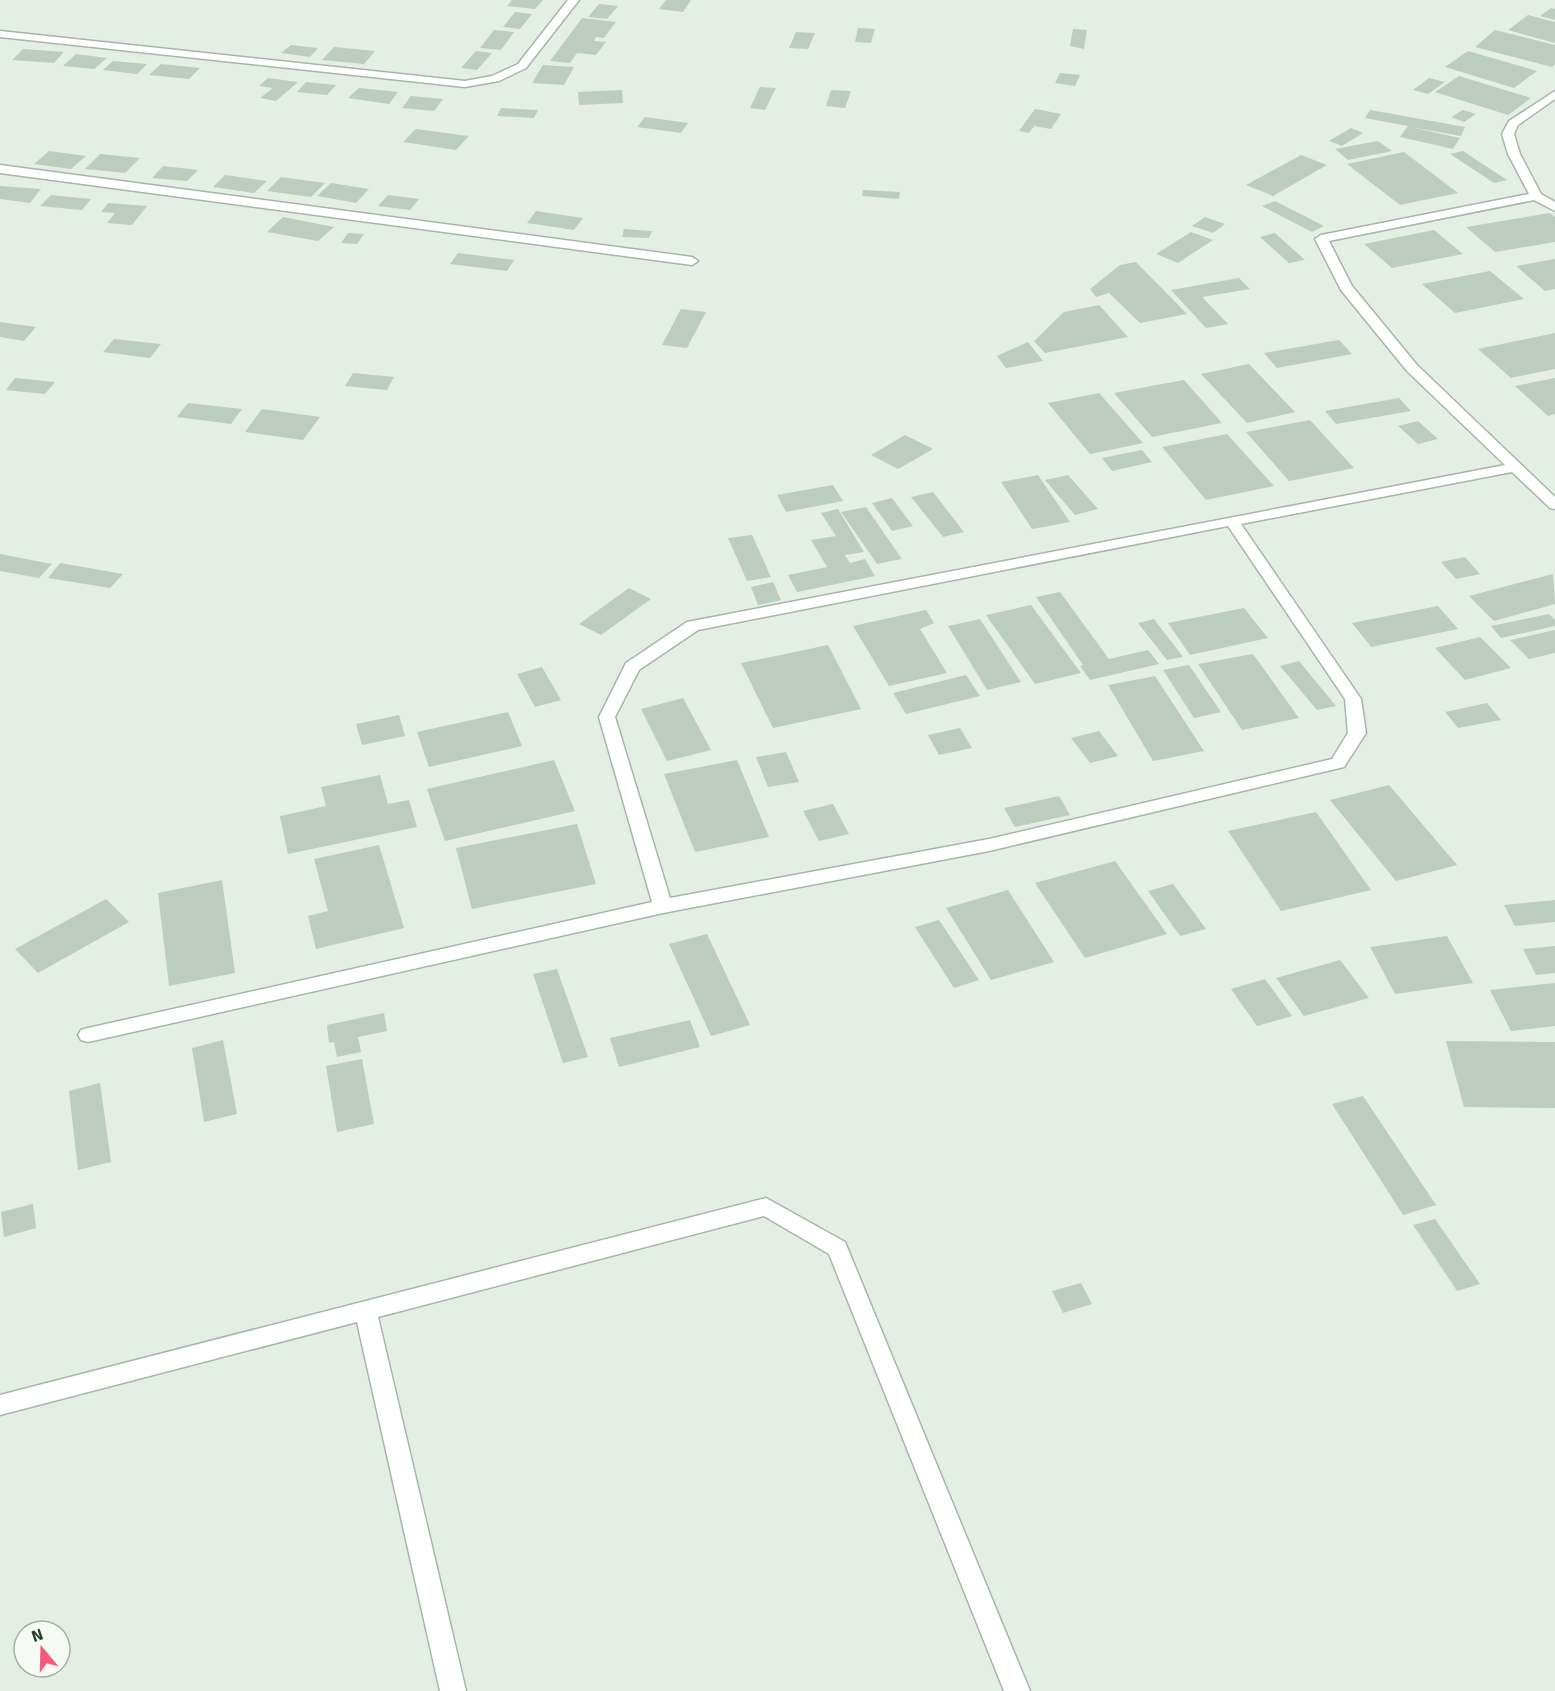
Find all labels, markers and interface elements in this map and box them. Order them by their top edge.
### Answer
north arrow [12,1619,72,1679]
text: N [29,1624,46,1647]

